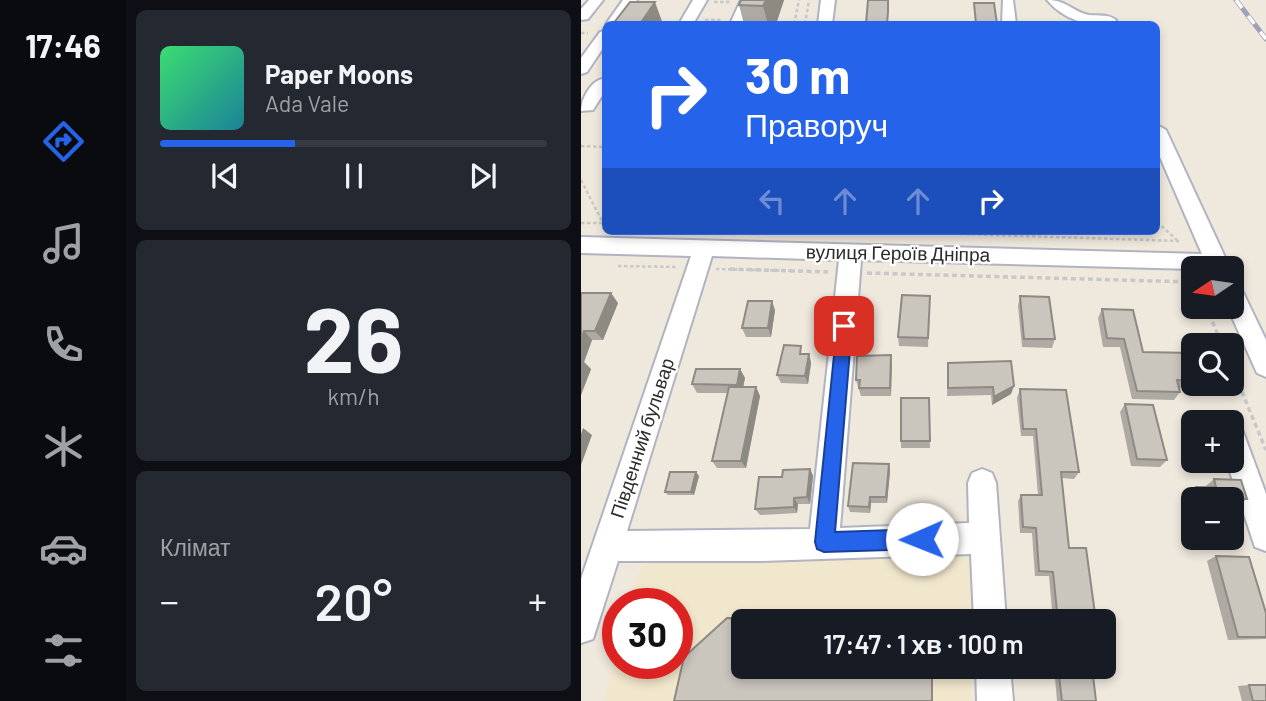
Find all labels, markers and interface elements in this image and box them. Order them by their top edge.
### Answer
text: 17:46 [25,26,101,64]
text: 30 m [745,45,850,104]
icon: right [630,49,721,140]
text: Paper Moons [265,58,413,89]
text: Ada Vale [265,89,349,117]
text: Праворуч [745,105,888,143]
icon: directions [39,117,88,166]
icon: previous [206,157,244,195]
icon: pause [335,157,373,195]
icon: next [464,157,502,195]
icon: left [753,182,791,220]
icon: ahead [826,182,864,220]
icon: ahead [899,182,937,220]
icon: right [972,182,1010,220]
icon: music [39,219,88,268]
street label: вулиця Героїв Дніпра [806,239,991,266]
north arrow [1181,256,1244,318]
map controls [1181,256,1244,550]
text: 26 [304,282,403,391]
pin [814,296,874,356]
icon: arrive [825,307,863,345]
icon: phone [39,320,88,369]
button: search [1181,333,1244,396]
street label: Південний бульвар [605,355,678,521]
text: km/h [327,382,380,410]
button: + [1181,410,1244,473]
icon: climate [39,422,88,471]
button: − [1181,487,1244,550]
position arrow [885,502,959,576]
icon: car [39,524,88,573]
text: Клімат [160,533,231,561]
text: 20° [315,569,392,631]
text: − [160,577,179,623]
text: + [528,577,547,623]
speed limit sign: 30 [602,588,693,679]
icon: filters [39,626,88,675]
text: 17:47 · 1 хв · 100 m [823,628,1024,659]

